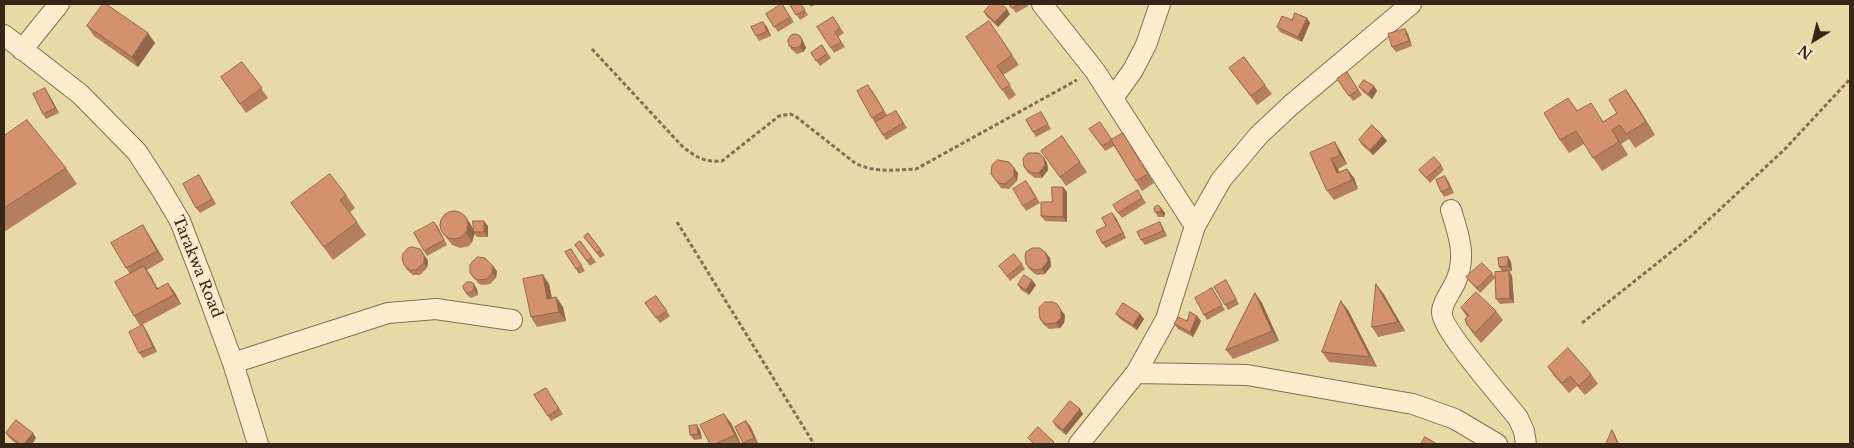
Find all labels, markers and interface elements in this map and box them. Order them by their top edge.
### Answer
north arrow [1789,15,1839,65]
text: N [1795,41,1816,63]
street label: Tarakwa Road [168,213,226,321]

